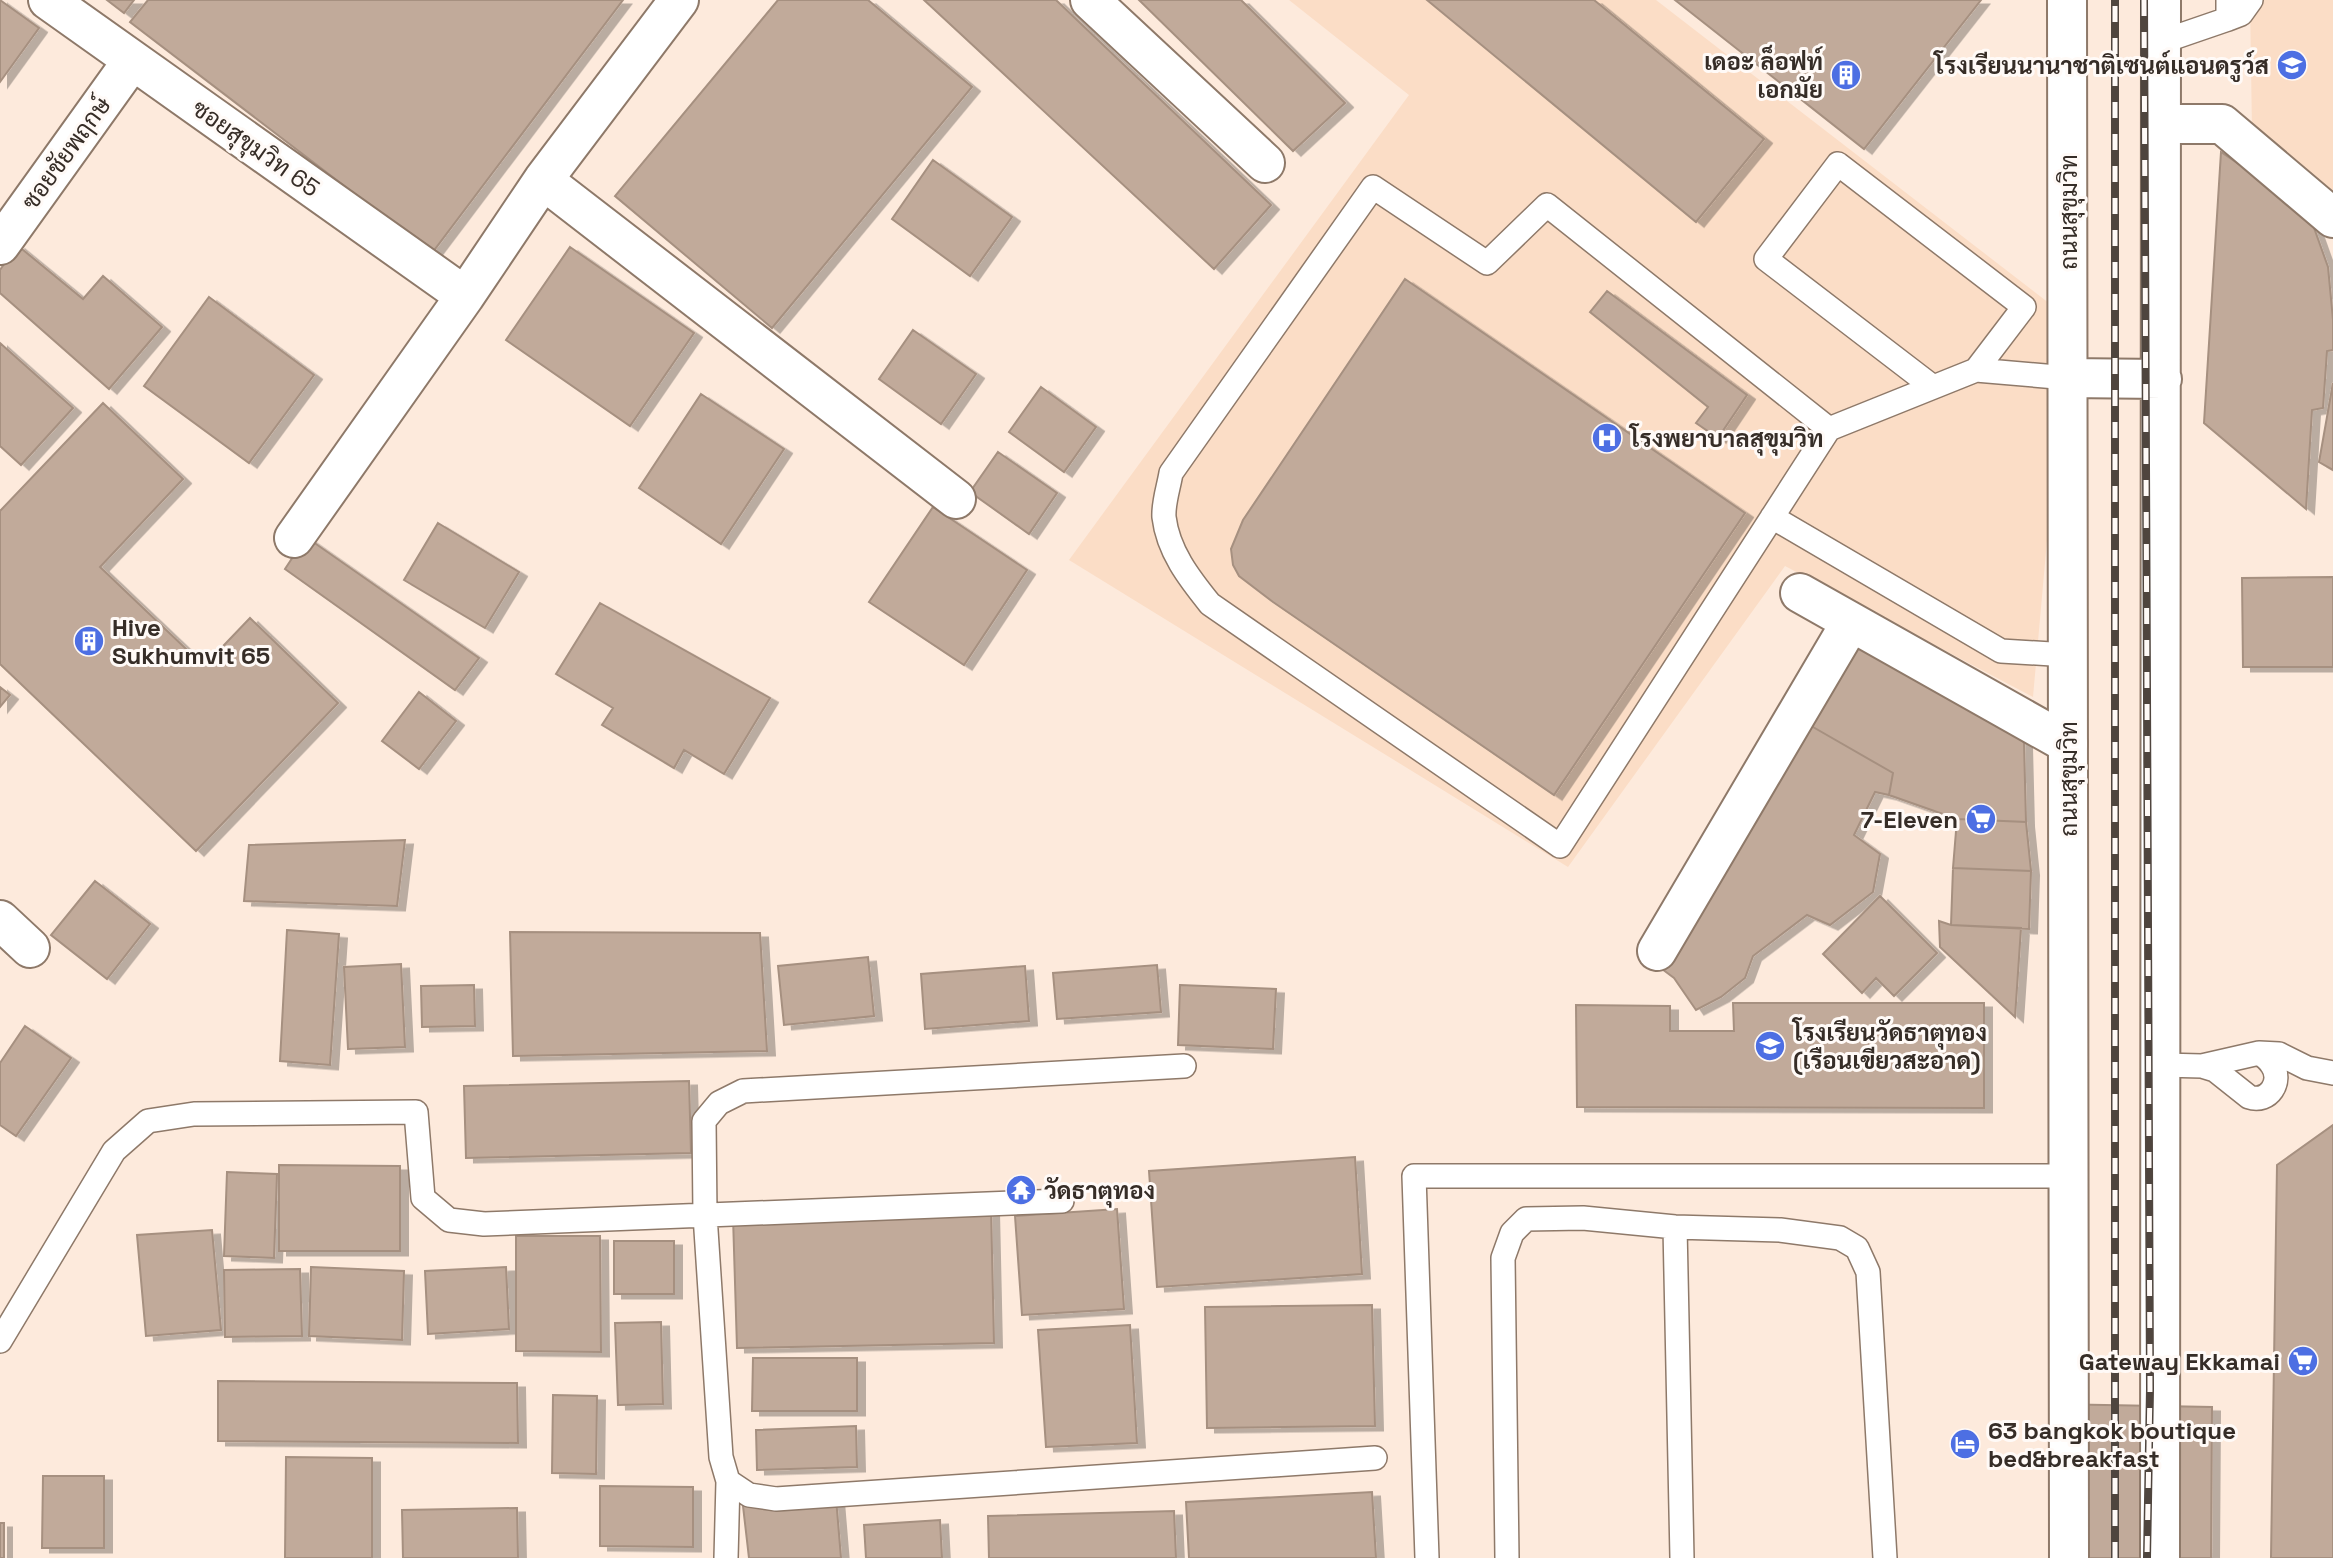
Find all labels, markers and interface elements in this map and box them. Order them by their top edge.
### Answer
place label: เดอะ ล็อฟท์ เอกมัย [1704,44,1824,105]
school or university icon: โรงเรียนนานาชาติเซนต์แอนดรูว์ส [2275,48,2309,82]
place label: โรงเรียนนานาชาติเซนต์แอนดรูว์ส [1932,50,2269,82]
building icon: เดอะ ล็อฟท์ เอกมัย [1829,58,1863,92]
street label: ซอยชัยพฤกษ์ [15,90,118,216]
street label: ซอยสุขุมวิท 65 [186,93,326,204]
street label: ถนนสุขุมวิท [2053,154,2085,270]
hospital icon: โรงพยาบาลสุขุมวิท [1590,421,1624,455]
place label: โรงพยาบาลสุขุมวิท [1628,423,1823,456]
place label: Hive Sukhumvit 65 [112,612,270,671]
building icon: Hive Sukhumvit 65 [72,624,106,658]
street label: ถนนสุขุมวิท [2053,721,2085,837]
supermarket icon: 7-Eleven [1964,802,1998,836]
place label: 7-Eleven [1861,804,1958,835]
place label: โรงเรียนวัดธาตุทอง (เรือนเขียวสะอาด) [1791,1017,1987,1076]
school or university icon: โรงเรียนวัดธาตุทอง (เรือนเขียวสะอาด) [1753,1029,1787,1063]
temple icon: วัดธาตุทอง [1004,1173,1038,1207]
place label: วัดธาตุทอง [1044,1175,1155,1208]
supermarket icon: Gateway Ekkamai [2286,1344,2320,1378]
place label: Gateway Ekkamai [2079,1346,2280,1377]
place label: 63 bangkok boutique bed&breakfast [1988,1415,2236,1474]
hotel icon: 63 bangkok boutique bed&breakfast [1948,1427,1982,1461]

